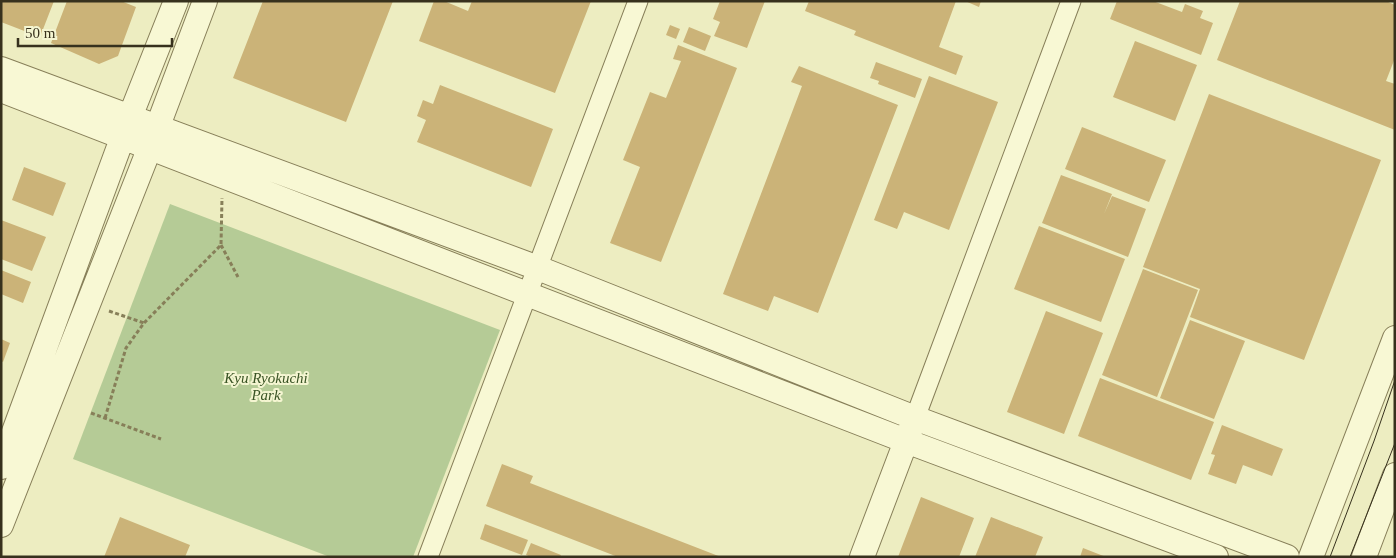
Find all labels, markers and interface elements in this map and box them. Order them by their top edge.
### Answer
scale bar [18,15,171,47]
text: 50 m [25,25,56,41]
park label: Kyu Ryokuchi Park [223,370,308,403]

